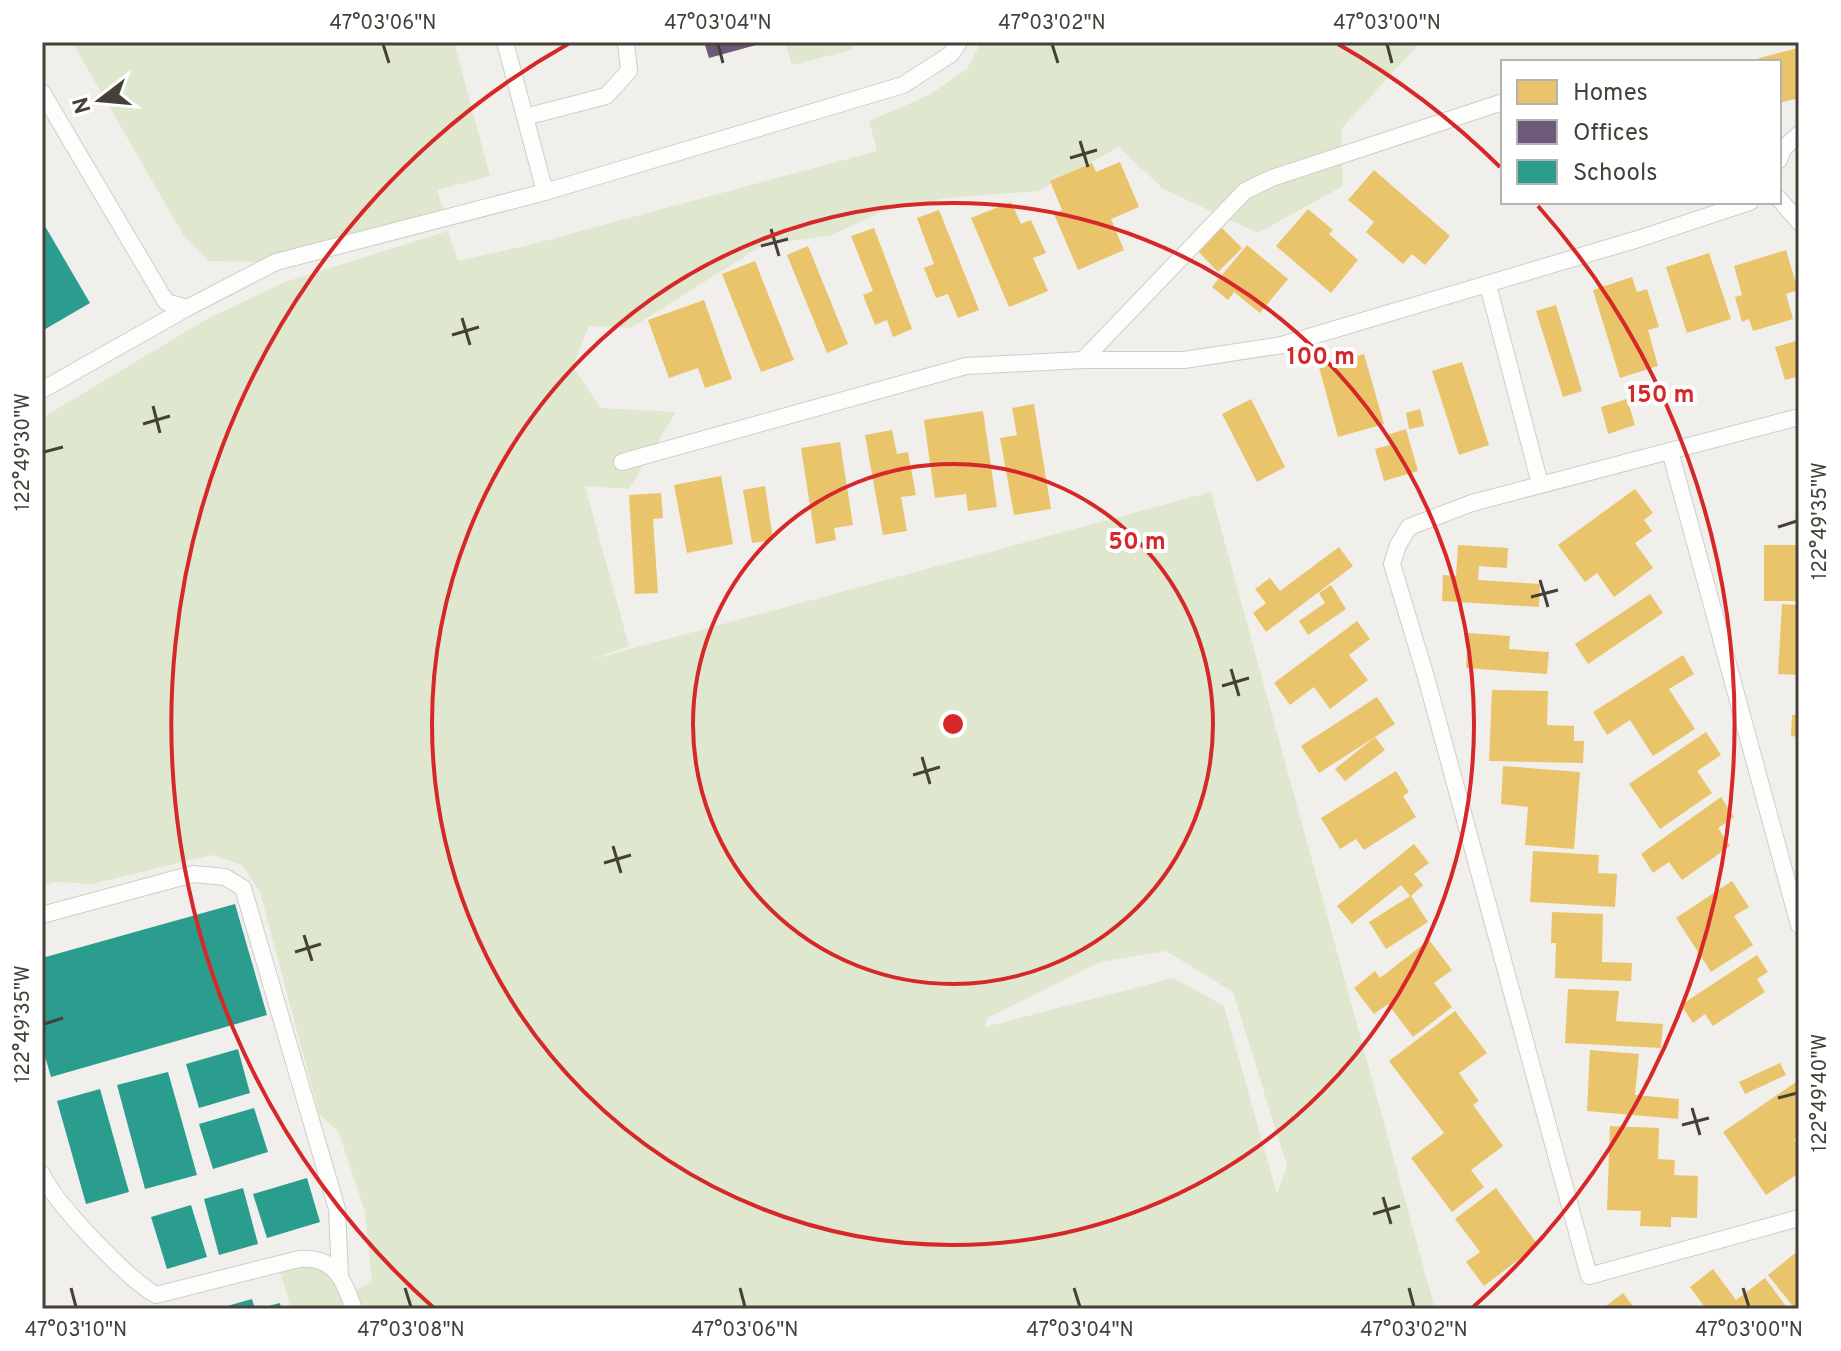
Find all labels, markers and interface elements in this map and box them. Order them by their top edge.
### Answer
text: 47°03'06"N [330,11,437,37]
text: 47°03'04"N [664,11,772,37]
text: 47°03'02"N [998,11,1106,37]
text: 47°03'00"N [1333,11,1441,37]
north arrow [60,60,140,140]
legend [1501,60,1781,204]
text: Homes [1573,79,1648,109]
text: N [68,94,98,116]
text: Offices [1573,119,1649,149]
text: Schools [1573,159,1658,189]
text: 100 m [1287,343,1355,373]
text: 150 m [1627,381,1695,411]
text: 122°49'30"W [11,393,37,511]
text: 122°49'35"W [1808,462,1834,580]
text: 50 m [1108,528,1166,558]
centre of rings [939,710,967,738]
text: 122°49'35"W [11,965,37,1083]
text: 122°49'40"W [1808,1034,1834,1152]
text: 47°03'10"N [25,1318,127,1344]
text: 47°03'08"N [357,1318,465,1344]
text: 47°03'06"N [692,1318,799,1344]
text: 47°03'04"N [1026,1318,1134,1344]
text: 47°03'02"N [1360,1318,1468,1344]
text: 47°03'00"N [1695,1318,1803,1344]

